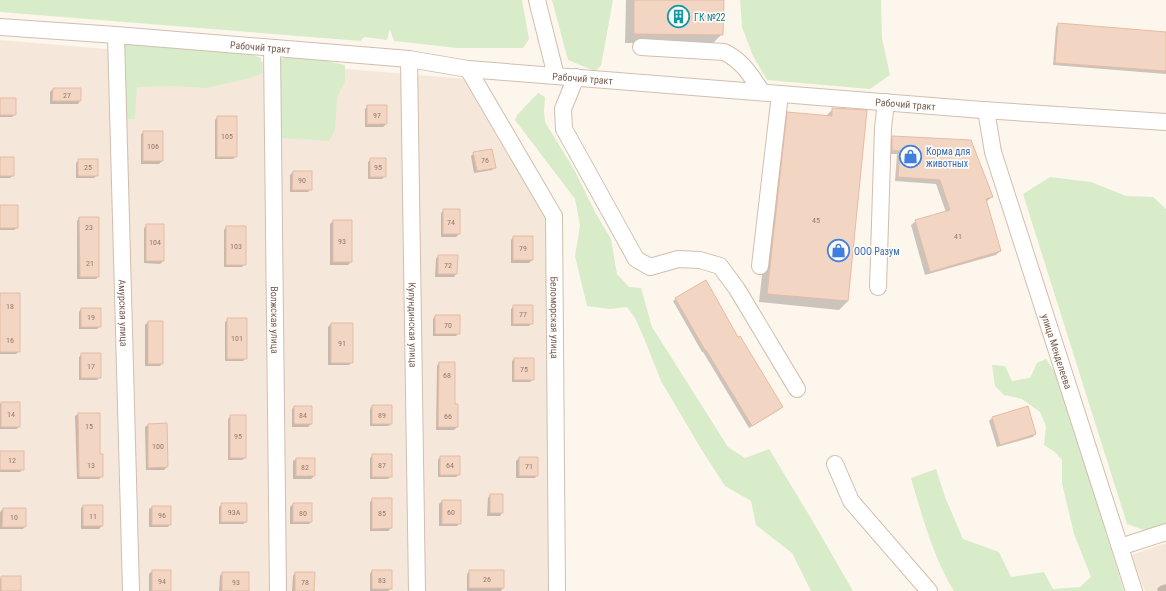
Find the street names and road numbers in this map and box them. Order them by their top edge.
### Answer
street label: Рабочий тракт [230,39,291,55]
street label: Рабочий тракт [552,71,613,87]
street label: Рабочий тракт [875,97,936,112]
street label: Беломорская улица [548,276,560,359]
street label: Амурская улица [117,279,129,347]
street label: Кулундинская улица [406,282,419,368]
street label: Волжская улица [269,286,280,354]
street label: улица Менделеева [1039,313,1074,391]

